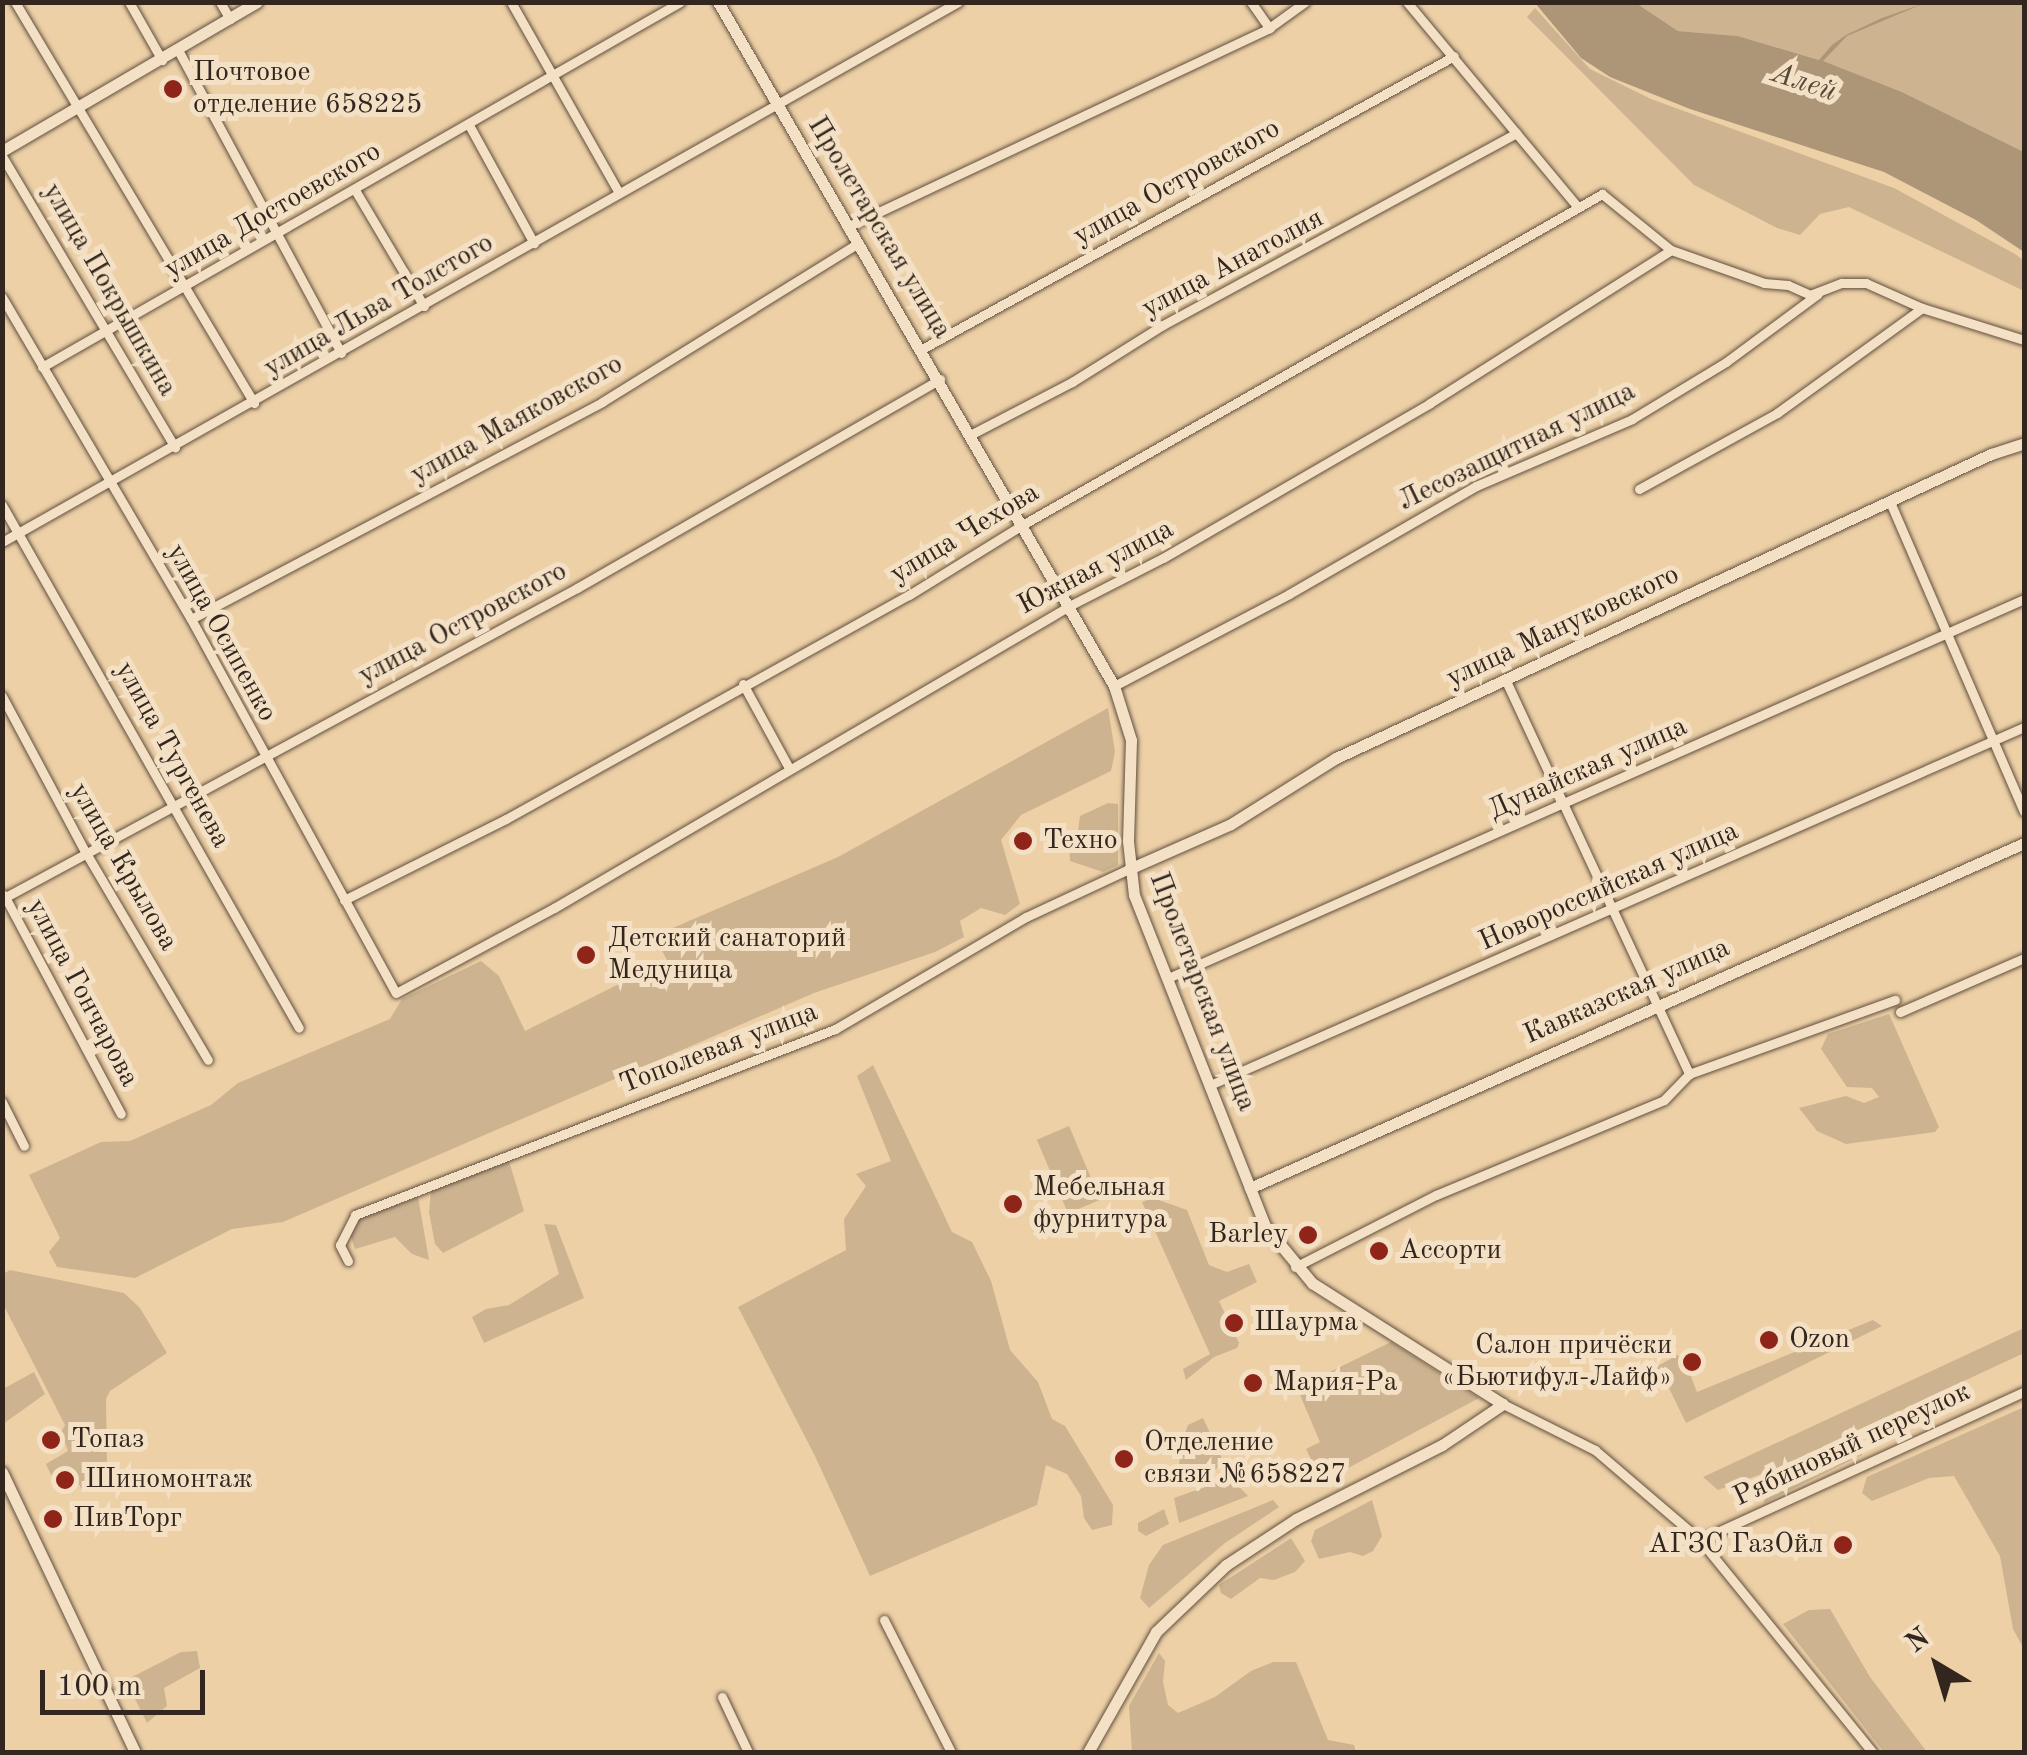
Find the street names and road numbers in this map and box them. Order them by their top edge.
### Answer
street label: Пролетарская улица [799,111,959,345]
street label: улица Островского [1068,112,1286,254]
street label: улица Достоевского [159,135,387,287]
street label: улица Покрышкина [34,177,184,403]
street label: улица Анатолия [1136,202,1330,326]
street label: улица Льва Толстого [258,227,500,385]
street label: улица Маяковского [405,348,629,492]
street label: Лесозащитная улица [1393,375,1641,519]
street label: улица Чехова [884,476,1046,592]
street label: Южная улица [1012,513,1180,623]
street label: улица Осипенко [158,538,284,728]
street label: улица Островского [353,555,573,693]
street label: улица Мануковского [1441,558,1685,696]
street label: улица Тургенева [107,656,237,854]
street label: Дунайская улица [1483,710,1693,828]
street label: улица Крылова [61,777,185,957]
street label: Новороссийская улица [1474,815,1744,959]
street label: Пролетарская улица [1141,868,1263,1116]
street label: улица Гончарова [18,893,146,1093]
street label: Кавказская улица [1519,932,1735,1052]
street label: Тополевая улица [615,996,823,1102]
street label: Рябиновый переулок [1728,1375,1976,1515]

